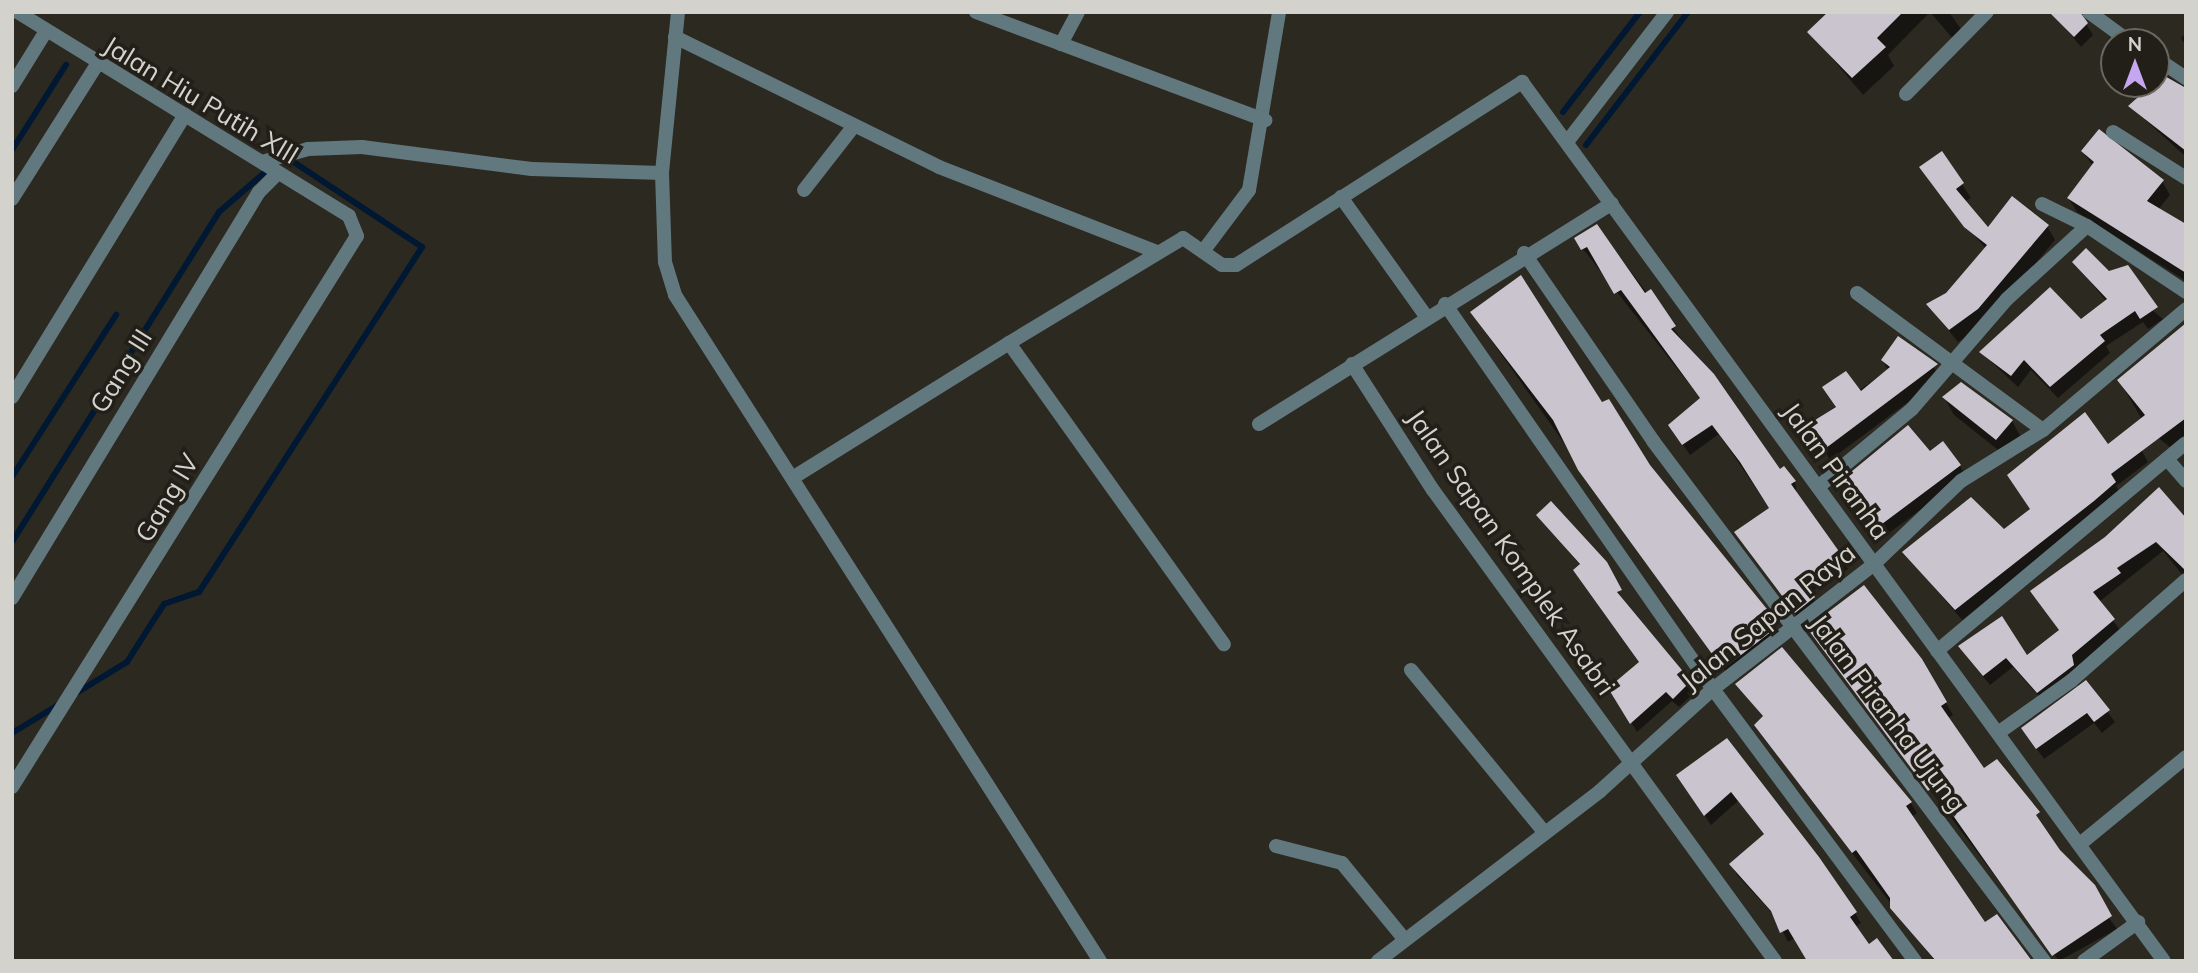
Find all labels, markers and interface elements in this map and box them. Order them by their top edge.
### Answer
north arrow [2100,28,2170,98]
street label: Jalan Hiu Putih XIII [98,29,304,171]
text: N [2128,32,2142,56]
street label: Gang III [83,324,159,418]
street label: Jalan Piranha [1776,396,1896,546]
street label: Jalan Sapan Komplek Asabri [1400,403,1622,701]
street label: Gang IV [129,448,205,548]
street label: Jalan Sapan Raya [1674,537,1862,697]
street label: Jalan Piranha Ujung [1803,608,1973,818]

